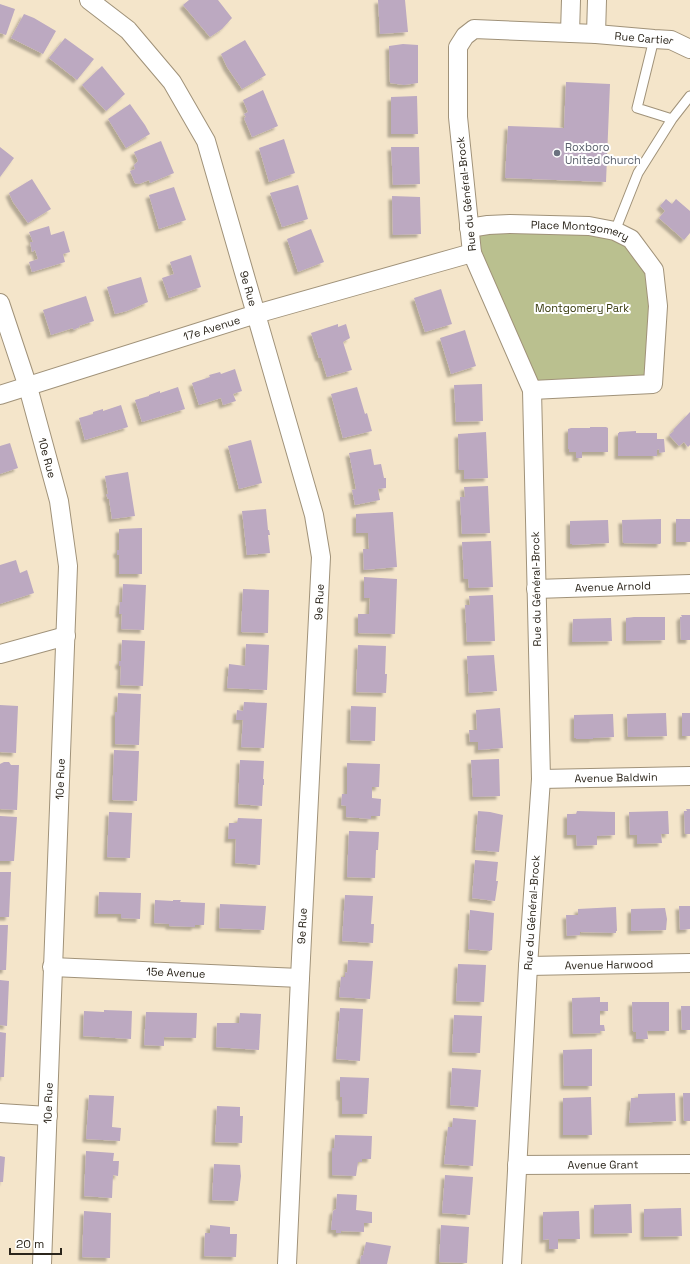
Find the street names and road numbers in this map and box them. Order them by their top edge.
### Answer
street label: Rue Cartier [614,29,676,47]
street label: Rue du Général-Brock [453,136,479,252]
street label: Place Montgomery [531,218,632,244]
street label: 9e Rue [237,269,260,308]
street label: 17e Avenue [181,312,242,344]
street label: 10e Rue [35,436,59,480]
street label: Rue du Général-Brock [528,531,544,647]
street label: Avenue Arnold [575,578,651,595]
street label: 9e Rue [311,584,327,620]
street label: 10e Rue [52,758,68,800]
street label: Avenue Baldwin [574,770,658,785]
street label: Rue du Général-Brock [521,854,543,970]
street label: 9e Rue [294,908,310,944]
street label: Avenue Harwood [564,957,654,972]
street label: 15e Avenue [146,964,206,981]
street label: 10e Rue [40,1082,56,1124]
street label: Avenue Grant [567,1157,638,1172]

